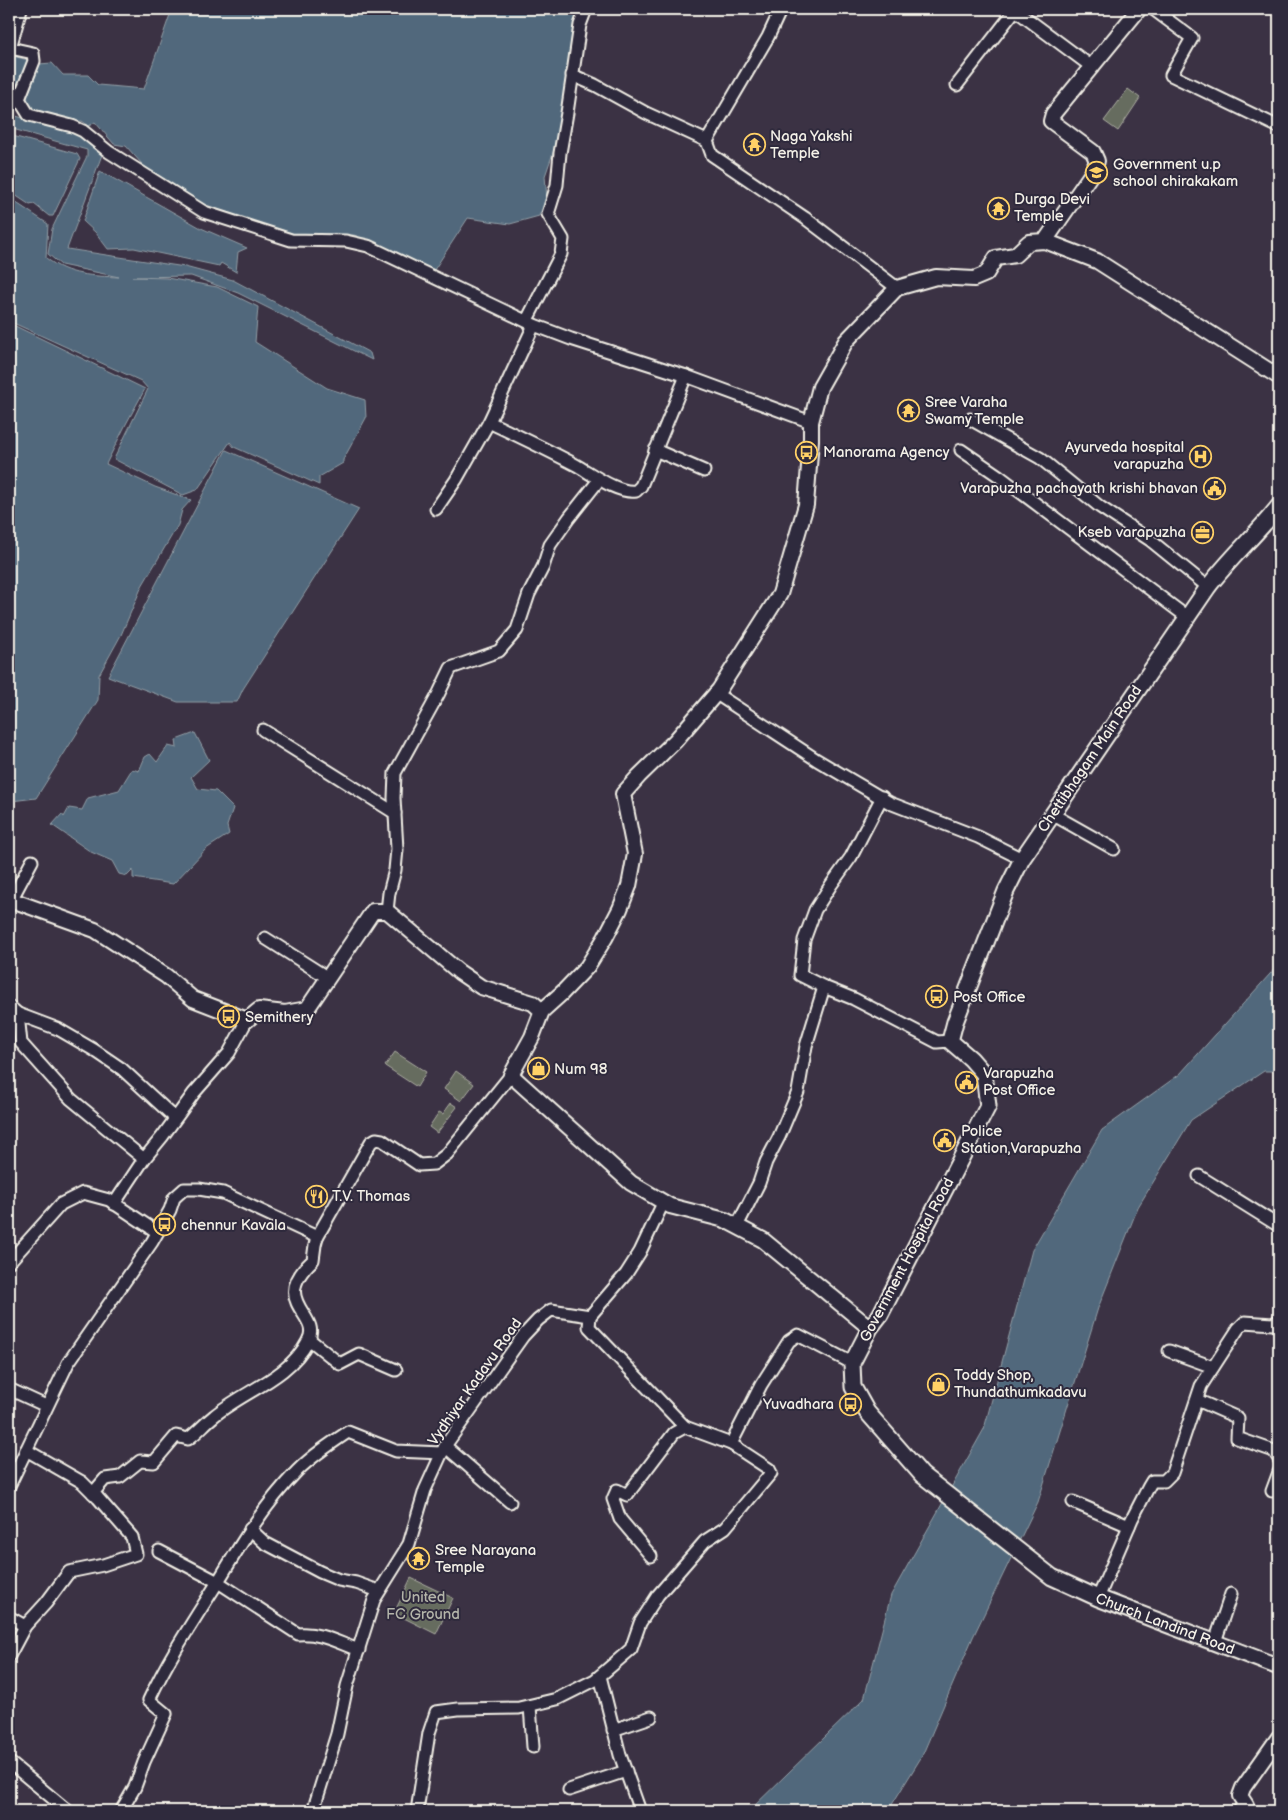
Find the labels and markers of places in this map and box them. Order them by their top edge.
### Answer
place label: Naga Yakshi Temple [770,127,853,163]
temple icon: Naga Yakshi Temple [742,133,766,157]
place label: Government u.p school chirakakam [1113,155,1238,191]
school or university icon: Government u.p school chirakakam [1085,161,1109,185]
place label: Durga Devi Temple [1014,190,1090,226]
temple icon: Durga Devi Temple [986,196,1010,220]
place label: Sree Varaha Swamy Temple [925,393,1024,429]
temple icon: Sree Varaha Swamy Temple [897,399,921,423]
place label: Ayurveda hospital varapuzha [1065,438,1184,474]
bus stop icon: Manorama Agency [795,440,819,464]
place label: Manorama Agency [823,443,950,462]
hospital icon: Ayurveda hospital varapuzha [1188,444,1212,468]
public building icon: Varapuzha pachayath krishi bhavan [1202,476,1226,500]
place label: Varapuzha pachayath krishi bhavan [960,479,1198,498]
office icon: Kseb varapuzha [1190,520,1214,544]
place label: Kseb varapuzha [1078,523,1186,542]
bus stop icon: Post Office [925,985,949,1009]
place label: Post Office [953,988,1026,1007]
bus stop icon: Semithery [217,1005,241,1029]
place label: Semithery [245,1008,314,1027]
shop icon: Num 98 [526,1057,550,1081]
place label: Num 98 [554,1060,608,1079]
place label: Varapuzha Post Office [983,1064,1056,1100]
public building icon: Varapuzha Post Office [955,1070,979,1094]
place label: Police Station,Varapuzha [961,1122,1082,1158]
public building icon: Police Station,Varapuzha [933,1128,957,1152]
restaurant icon: T.V. Thomas [304,1184,328,1208]
place label: T.V. Thomas [332,1187,411,1206]
bus stop icon: chennur Kavala [153,1213,177,1237]
place label: chennur Kavala [181,1216,286,1235]
place label: Toddy Shop, Thundathumkadavu [954,1366,1087,1402]
shop icon: Toddy Shop, Thundathumkadavu [926,1372,950,1396]
bus stop icon: Yuvadhara [838,1392,862,1416]
place label: Yuvadhara [762,1395,834,1414]
place label: Sree Narayana Temple [435,1541,536,1577]
temple icon: Sree Narayana Temple [407,1547,431,1571]

